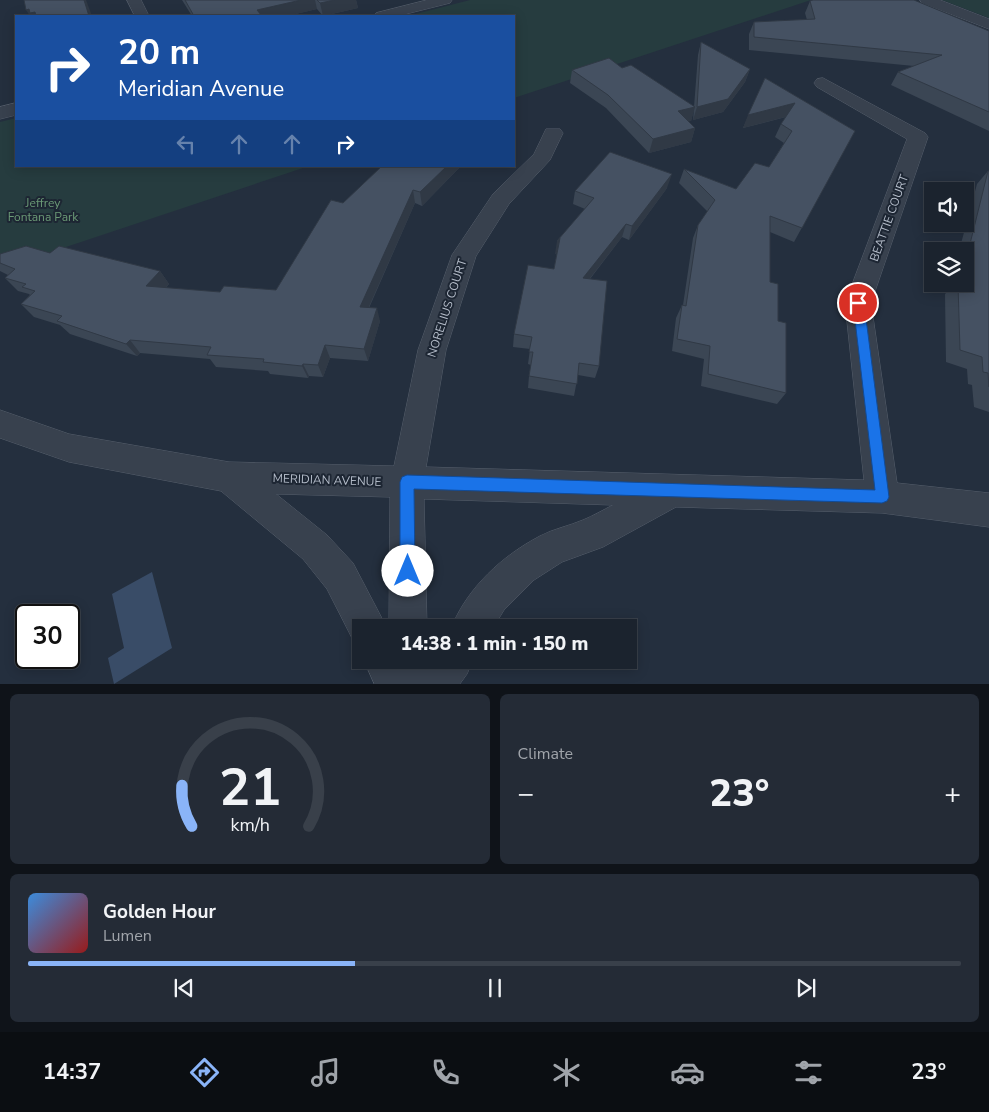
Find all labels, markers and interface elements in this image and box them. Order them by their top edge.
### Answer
text: 20 m [118,29,200,76]
icon: right [35,35,100,100]
text: Meridian Avenue [118,74,284,104]
icon: left [172,130,200,158]
icon: ahead [225,130,253,158]
icon: ahead [278,130,306,158]
icon: right [331,130,359,158]
street label: BEATTIE COURT [866,172,912,264]
map controls [924,182,974,292]
button: sound [924,182,974,232]
park label: Jeffrey Fontana Park [8,195,79,225]
button: layers [924,242,974,292]
street label: NORELIUS COURT [424,256,471,359]
pin [837,282,879,324]
icon: arrive [844,289,872,317]
street label: MERIDIAN AVENUE [272,470,382,490]
position arrow [381,544,433,596]
speed limit sign: 30 [15,604,80,669]
text: 14:38 · 1 min · 150 m [401,631,588,657]
text: Climate [518,743,573,765]
text: 21 [219,752,281,823]
text: 23° [709,768,769,819]
text: − [518,775,534,813]
text: + [944,775,961,813]
text: km/h [230,813,269,837]
text: Golden Hour [103,899,216,925]
text: Lumen [103,925,152,947]
icon: previous [170,974,198,1002]
icon: pause [481,974,509,1002]
icon: next [792,974,820,1002]
icon: directions [187,1055,222,1090]
icon: music [308,1055,343,1090]
icon: phone [428,1055,463,1090]
icon: climate [549,1055,584,1090]
icon: car [670,1055,705,1090]
icon: filters [791,1055,826,1090]
text: 14:37 [43,1057,101,1087]
text: 23° [911,1057,946,1087]

